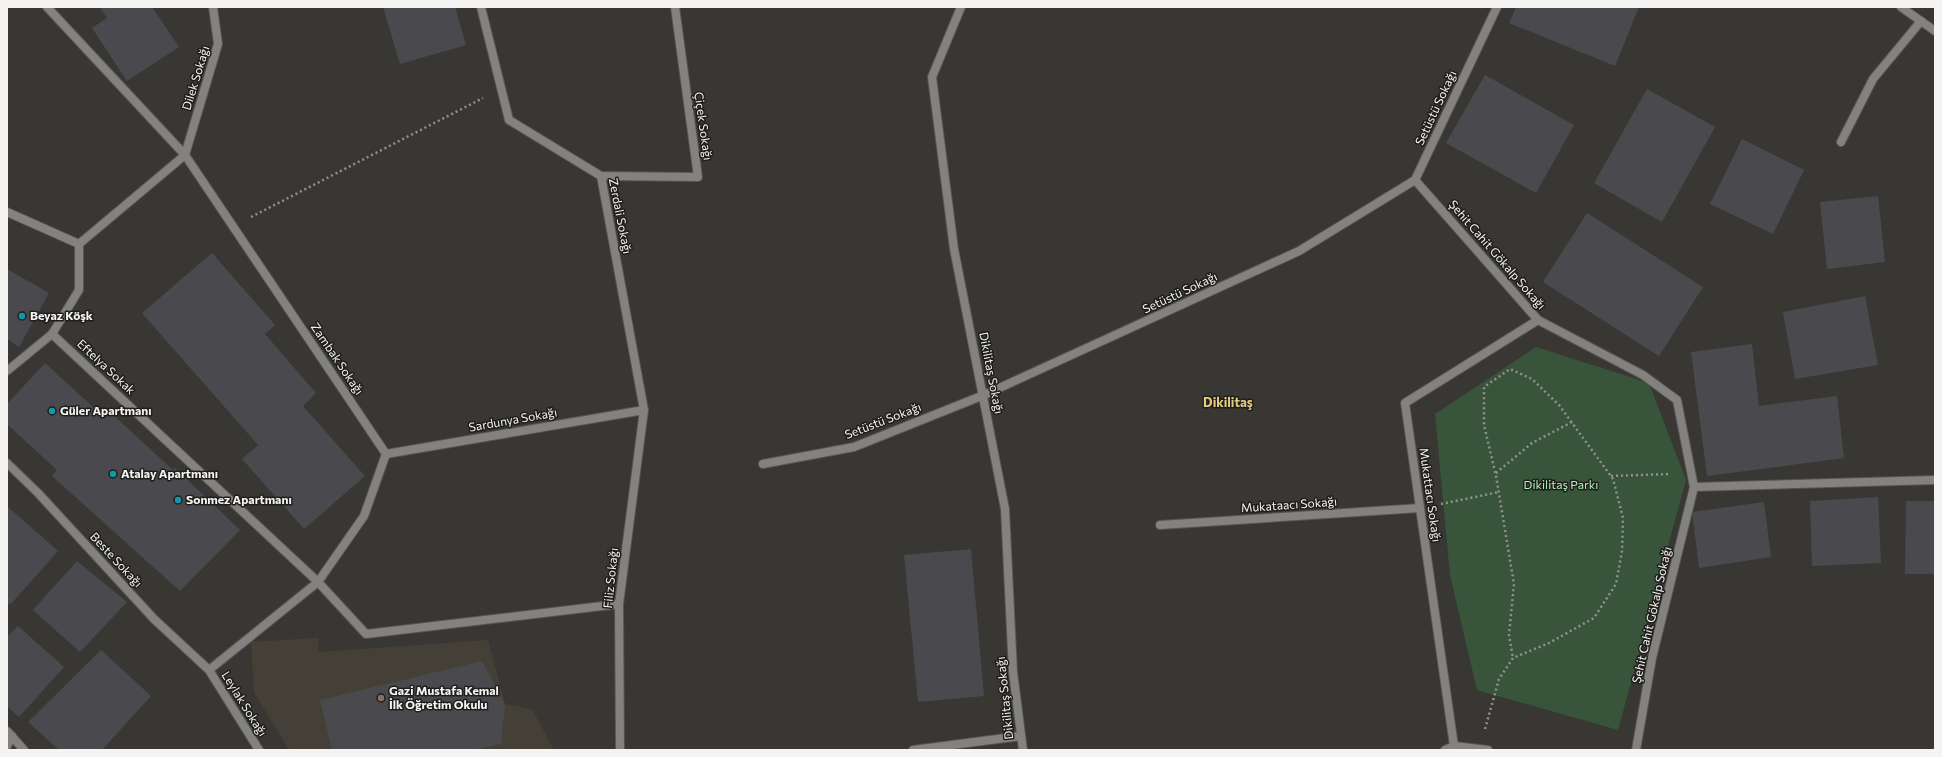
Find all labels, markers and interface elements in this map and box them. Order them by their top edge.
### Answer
street label: Dilek Sokağı [179,44,211,112]
street label: Setüstü Sokağı [1412,68,1459,147]
street label: Çiçek Sokağı [692,91,716,161]
street label: Zerdali Sokağı [607,177,635,255]
street label: Şehit Cahit Gökalp Sokağı [1447,197,1549,312]
street label: Setüstü Sokağı [1140,269,1219,316]
place label: Beyaz Köşk [30,308,93,322]
marker: Beyaz Köşk [17,311,27,321]
street label: Zambak Sokağı [309,320,367,397]
street label: Dikilitaş Sokağı [977,331,1007,415]
street label: Eftelya Sokak [75,336,139,397]
district label: Dikilitaş [1203,394,1253,410]
street label: Setüstü Sokağı [842,399,923,441]
place label: Güler Apartmanı [60,403,152,417]
street label: Sardunya Sokağı [468,404,558,434]
marker: Güler Apartmanı [47,406,57,416]
street label: Mukattacı Sokağı [1417,447,1445,543]
place label: Atalay Apartmanı [121,466,218,480]
marker: Atalay Apartmanı [108,469,118,479]
park label: Dikilitaş Parkı [1524,477,1598,491]
place label: Sonmez Apartmanı [186,492,292,506]
street label: Mukataacı Sokağı [1240,494,1337,514]
marker: Sonmez Apartmanı [173,495,183,505]
street label: Beste Sokağı [88,529,146,590]
street label: Şehit Cahit Gökalp Sokağı [1628,545,1674,685]
street label: Filiz Sokağı [600,547,620,609]
street label: Dikilitaş Sokağı [993,656,1015,740]
street label: Leylak Sokağı [219,668,270,739]
place label: Gazi Mustafa Kemal İlk Öğretim Okulu [389,683,499,711]
marker: Gazi Mustafa Kemal İlk Öğretim Okulu [376,693,386,703]

